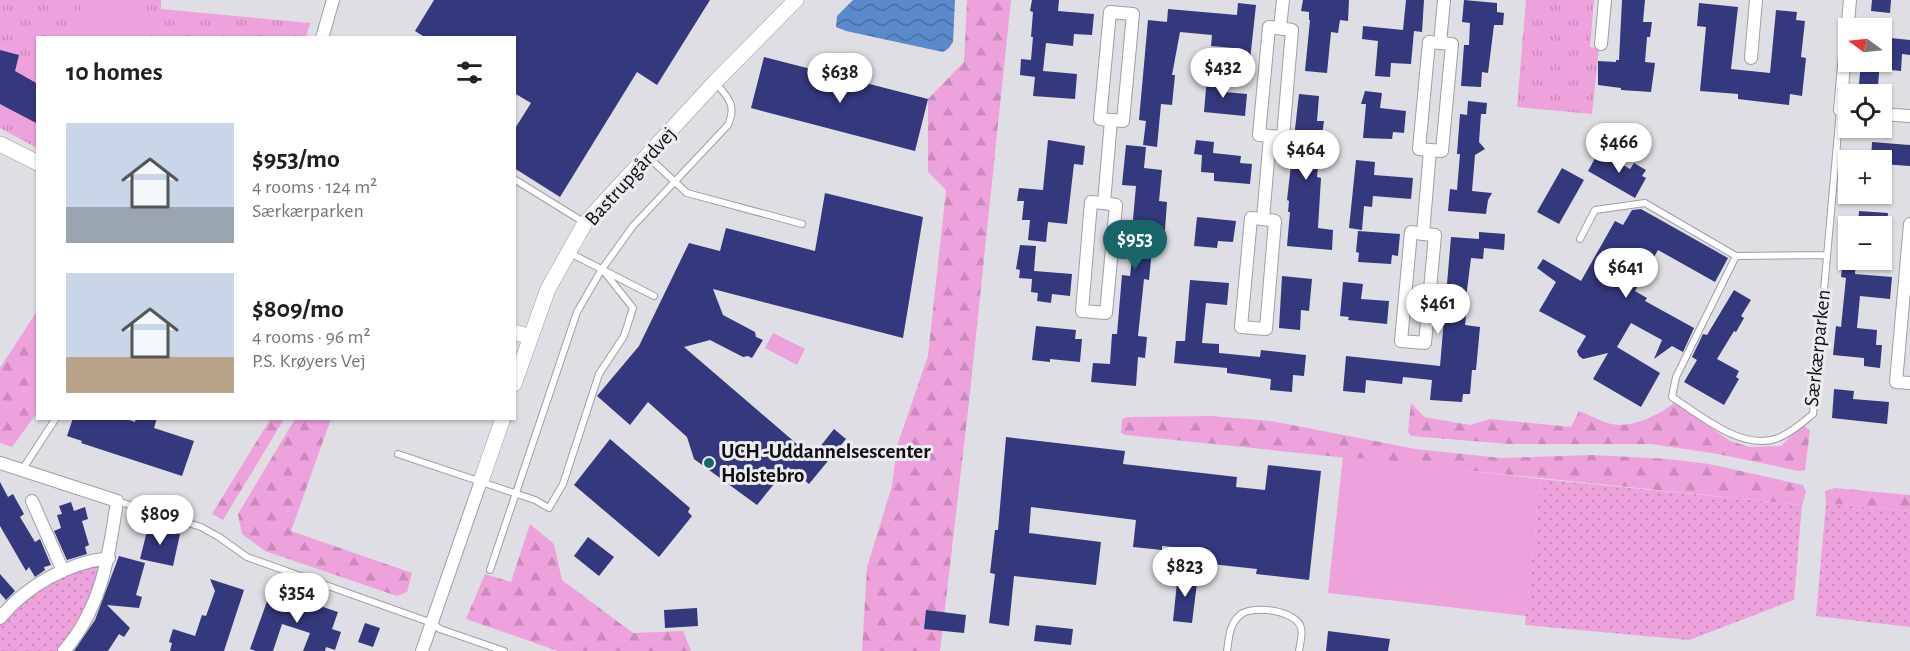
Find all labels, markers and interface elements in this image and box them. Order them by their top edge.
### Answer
north arrow [1838,18,1892,72]
map controls [1838,18,1892,270]
pin: $432 [1187,48,1259,99]
pin: $638 [804,53,876,104]
icon: filters [453,56,486,89]
text: $432 [1204,57,1242,77]
text: 10 homes [66,59,163,85]
text: $638 [821,62,859,82]
button: locate [1838,84,1892,138]
street label: Bastrupgårdvej [581,123,680,230]
pin: $466 [1583,123,1655,174]
pin: $464 [1270,130,1342,181]
text: $466 [1600,132,1638,152]
text: $464 [1287,139,1325,159]
text: $953/mo [252,146,340,172]
icon: home [114,147,186,219]
button: + [1838,150,1892,204]
text: 4 rooms · 124 m² [252,177,377,197]
text: Særkærparken [252,201,364,221]
button: − [1838,216,1892,270]
pin: $953 [1099,220,1171,271]
text: $953 [1117,229,1153,249]
pin: $641 [1590,248,1662,299]
text: $641 [1608,257,1644,277]
pin: $461 [1402,284,1474,335]
street label: Særkærparken [1801,289,1834,408]
text: $461 [1420,293,1456,313]
text: $809/mo [252,296,344,322]
icon: home [114,297,186,369]
text: 4 rooms · 96 m² [252,327,370,347]
text: P.S. Krøyers Vej [252,351,366,371]
place label: UCH -Uddannelsescenter Holstebro [721,441,931,486]
marker: UCH -Uddannelsescenter Holstebro [702,456,716,470]
pin: $809 [124,495,196,546]
text: $809 [141,504,179,524]
pin: $823 [1149,547,1221,598]
text: $823 [1167,556,1203,576]
pin: $354 [261,573,333,624]
text: $354 [279,582,315,602]

